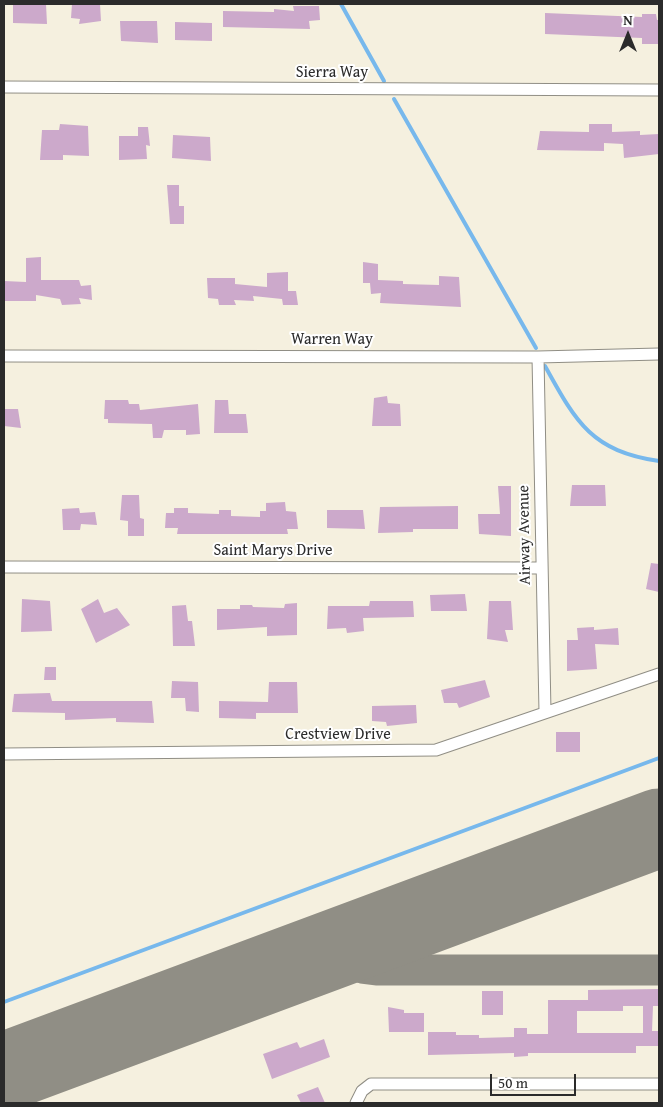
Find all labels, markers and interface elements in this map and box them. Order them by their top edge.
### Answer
north arrow [603,10,653,60]
text: N [623,10,633,30]
street label: Sierra Way [296,63,368,83]
street label: Warren Way [291,330,373,350]
street label: Airway Avenue [515,485,535,585]
street label: Saint Marys Drive [213,541,333,561]
street label: Crestview Drive [285,725,391,745]
scale bar [493,1064,579,1096]
text: 50 m [498,1072,528,1093]

